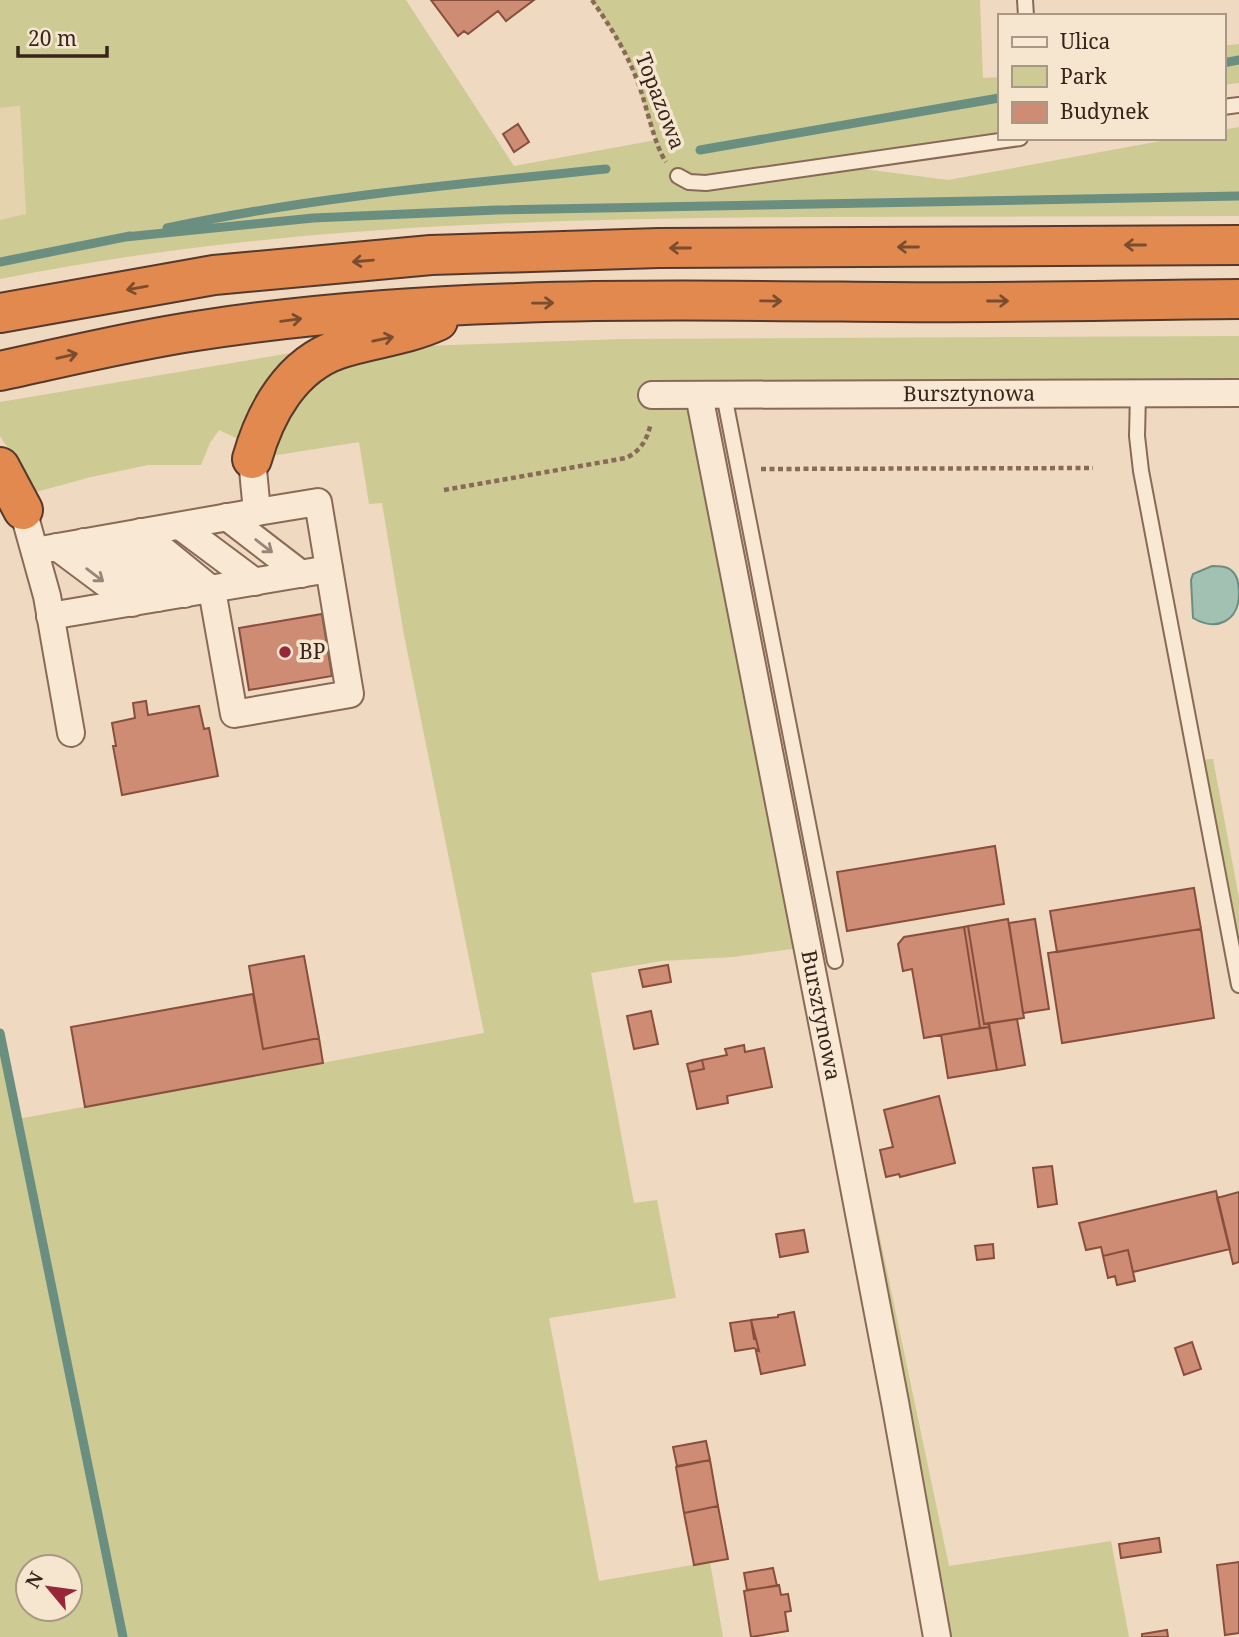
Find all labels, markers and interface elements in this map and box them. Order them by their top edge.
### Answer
scale bar [18,14,107,58]
legend [998,14,1225,140]
text: 20 m [28,24,77,52]
text: Ulica [1060,27,1110,55]
street label: Topazowa [630,48,692,153]
text: Park [1060,62,1107,90]
text: Budynek [1060,97,1150,125]
one-way arrow [1124,239,1147,252]
one-way arrow [897,240,920,254]
one-way arrow [669,241,692,255]
one-way arrow [352,255,374,268]
one-way arrow [126,282,149,295]
one-way arrow [759,294,782,308]
one-way arrow [987,294,1010,308]
one-way arrow [532,296,555,310]
one-way arrow [279,313,302,326]
one-way arrow [371,332,394,345]
one-way arrow [55,349,77,362]
street label: Bursztynowa [903,379,1035,407]
one-way arrow [254,538,273,553]
one-way arrow [85,567,103,582]
place label: BP [299,637,325,665]
marker: BP [277,644,293,660]
street label: Bursztynowa [795,947,848,1082]
north arrow [14,1553,84,1623]
text: N [19,1567,49,1593]

